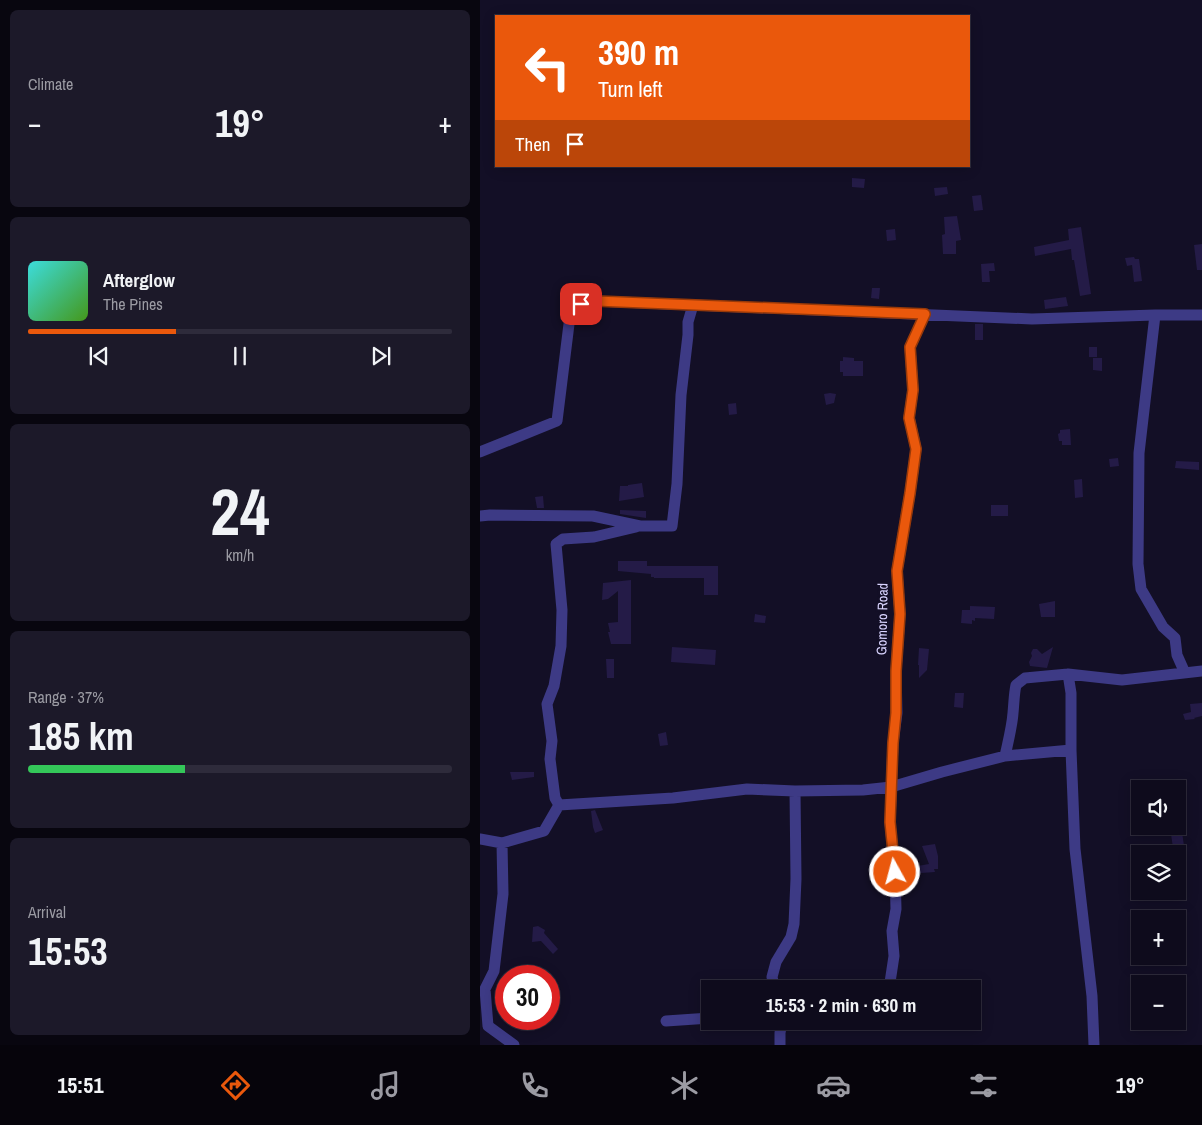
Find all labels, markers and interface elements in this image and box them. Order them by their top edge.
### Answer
text: 390 m [598,29,679,76]
icon: left [515,35,580,100]
text: Climate [28,73,73,95]
text: Turn left [598,74,663,104]
text: 19° [215,98,265,149]
text: − [28,104,41,142]
text: + [439,104,452,142]
icon: arrive [561,130,589,158]
text: Then [515,131,551,157]
text: Afterglow [103,267,175,293]
pin [560,283,602,325]
icon: arrive [567,290,595,318]
text: The Pines [103,293,163,315]
icon: previous [85,342,113,370]
icon: pause [226,342,254,370]
icon: next [367,342,395,370]
text: 24 [210,468,270,555]
text: km/h [226,544,254,566]
street label: Gomoro Road [872,583,892,655]
text: Range · 37% [28,686,104,708]
text: 185 km [28,711,134,762]
map controls [1131,780,1186,1030]
button: sound [1131,780,1186,835]
position arrow [868,845,920,897]
button: layers [1131,845,1186,900]
text: Arrival [28,901,66,923]
button: + [1131,910,1186,965]
text: 15:53 [28,926,108,977]
speed limit sign: 30 [495,965,560,1030]
button: − [1131,975,1186,1030]
text: 15:53 · 2 min · 630 m [766,992,916,1018]
icon: directions [218,1068,253,1103]
icon: music [368,1068,403,1103]
icon: phone [517,1068,552,1103]
icon: climate [667,1068,702,1103]
icon: car [816,1068,851,1103]
icon: filters [966,1068,1001,1103]
text: 15:51 [57,1070,103,1100]
text: 19° [1116,1070,1145,1100]

